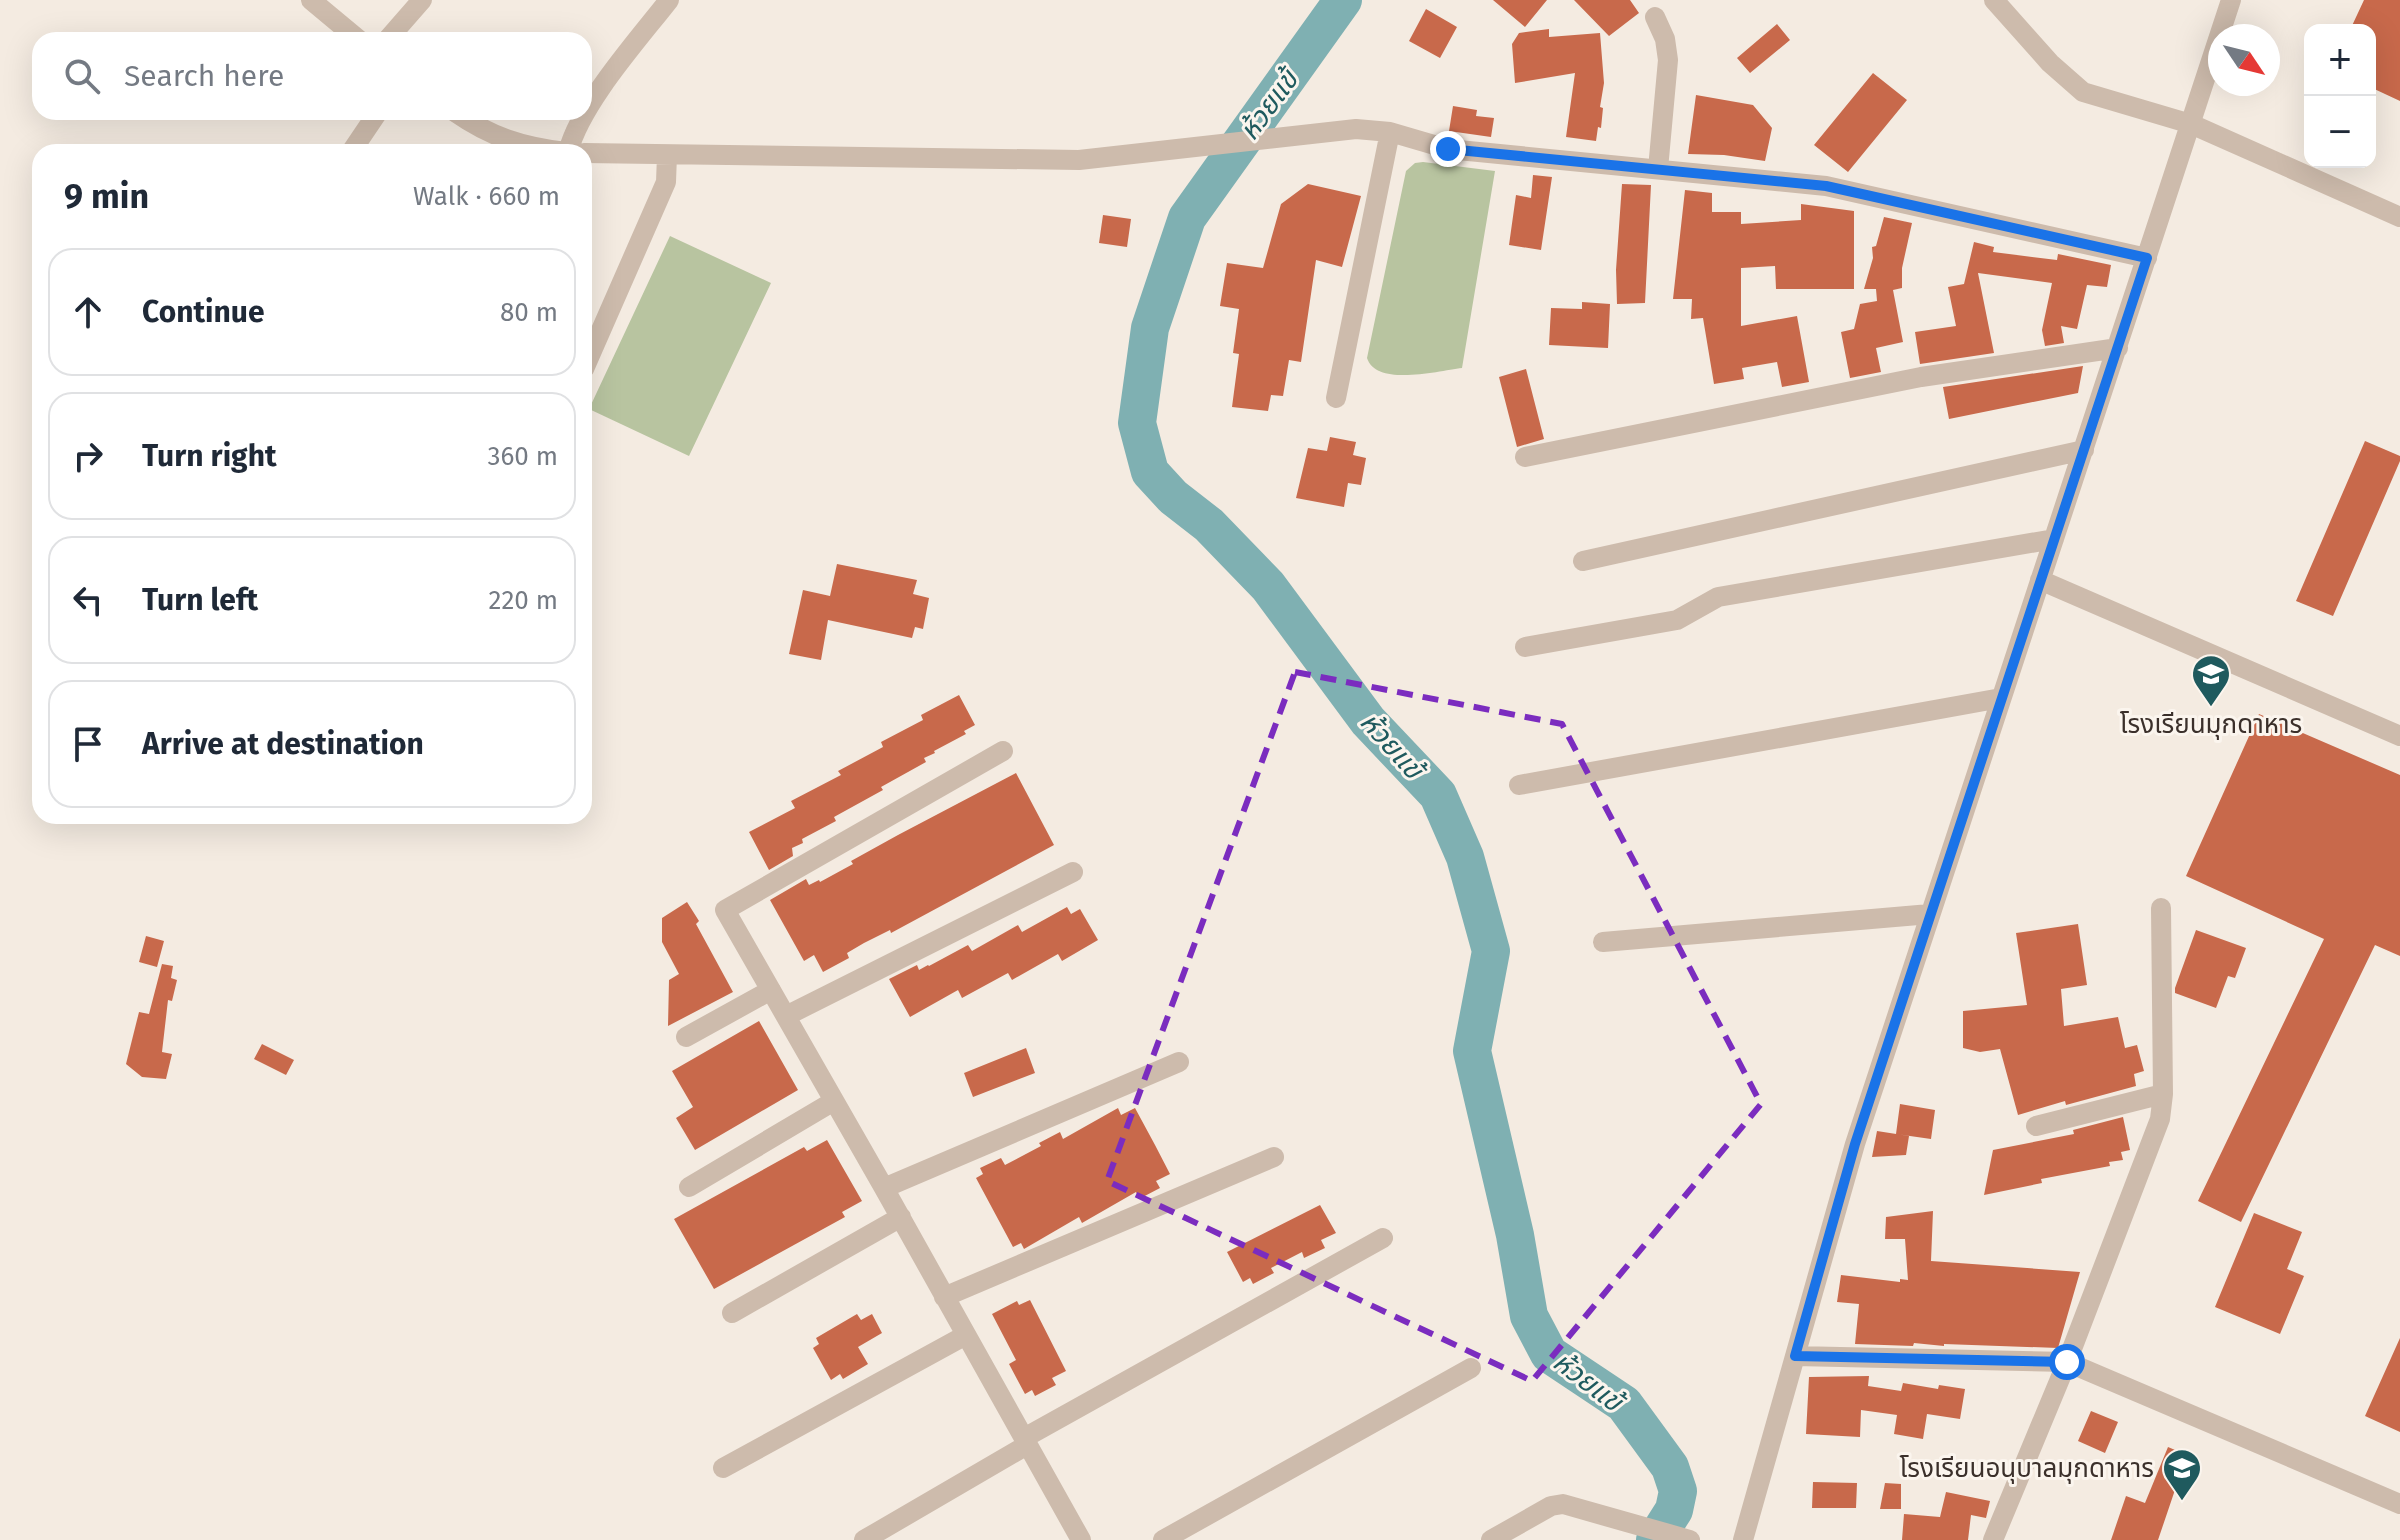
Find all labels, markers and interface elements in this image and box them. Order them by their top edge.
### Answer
north arrow [2208,24,2280,96]
map controls [2304,24,2376,168]
button: + [2304,24,2376,96]
search box [32,32,592,120]
icon: search [60,54,104,98]
text: Search here [124,58,284,94]
water label: ห้วยแข้ [1232,61,1307,146]
button: − [2304,96,2376,168]
route end [1430,131,1466,167]
text: 9 min [64,176,149,217]
text: Walk · 660 m [413,181,560,212]
icon: ahead [66,290,110,334]
text: Continue [142,294,265,330]
text: 80 m [500,297,558,328]
icon: right [66,434,110,478]
text: Turn right [142,438,277,474]
text: 360 m [487,441,558,472]
icon: left [66,578,110,622]
text: Turn left [142,582,258,618]
text: 220 m [489,585,558,616]
school or university icon: โรงเรียนมุกดาหาร [2190,653,2232,708]
water label: ห้วยแข้ [1353,705,1433,788]
place label: โรงเรียนมุกดาหาร [2120,709,2302,740]
icon: arrive [66,722,110,766]
text: Arrive at destination [142,726,424,762]
route start [2049,1344,2085,1380]
water label: ห้วยแข้ [1547,1345,1632,1420]
school or university icon: โรงเรียนอนุบาลมุกดาหาร [2161,1447,2203,1502]
place label: โรงเรียนอนุบาลมุกดาหาร [1900,1453,2154,1484]

